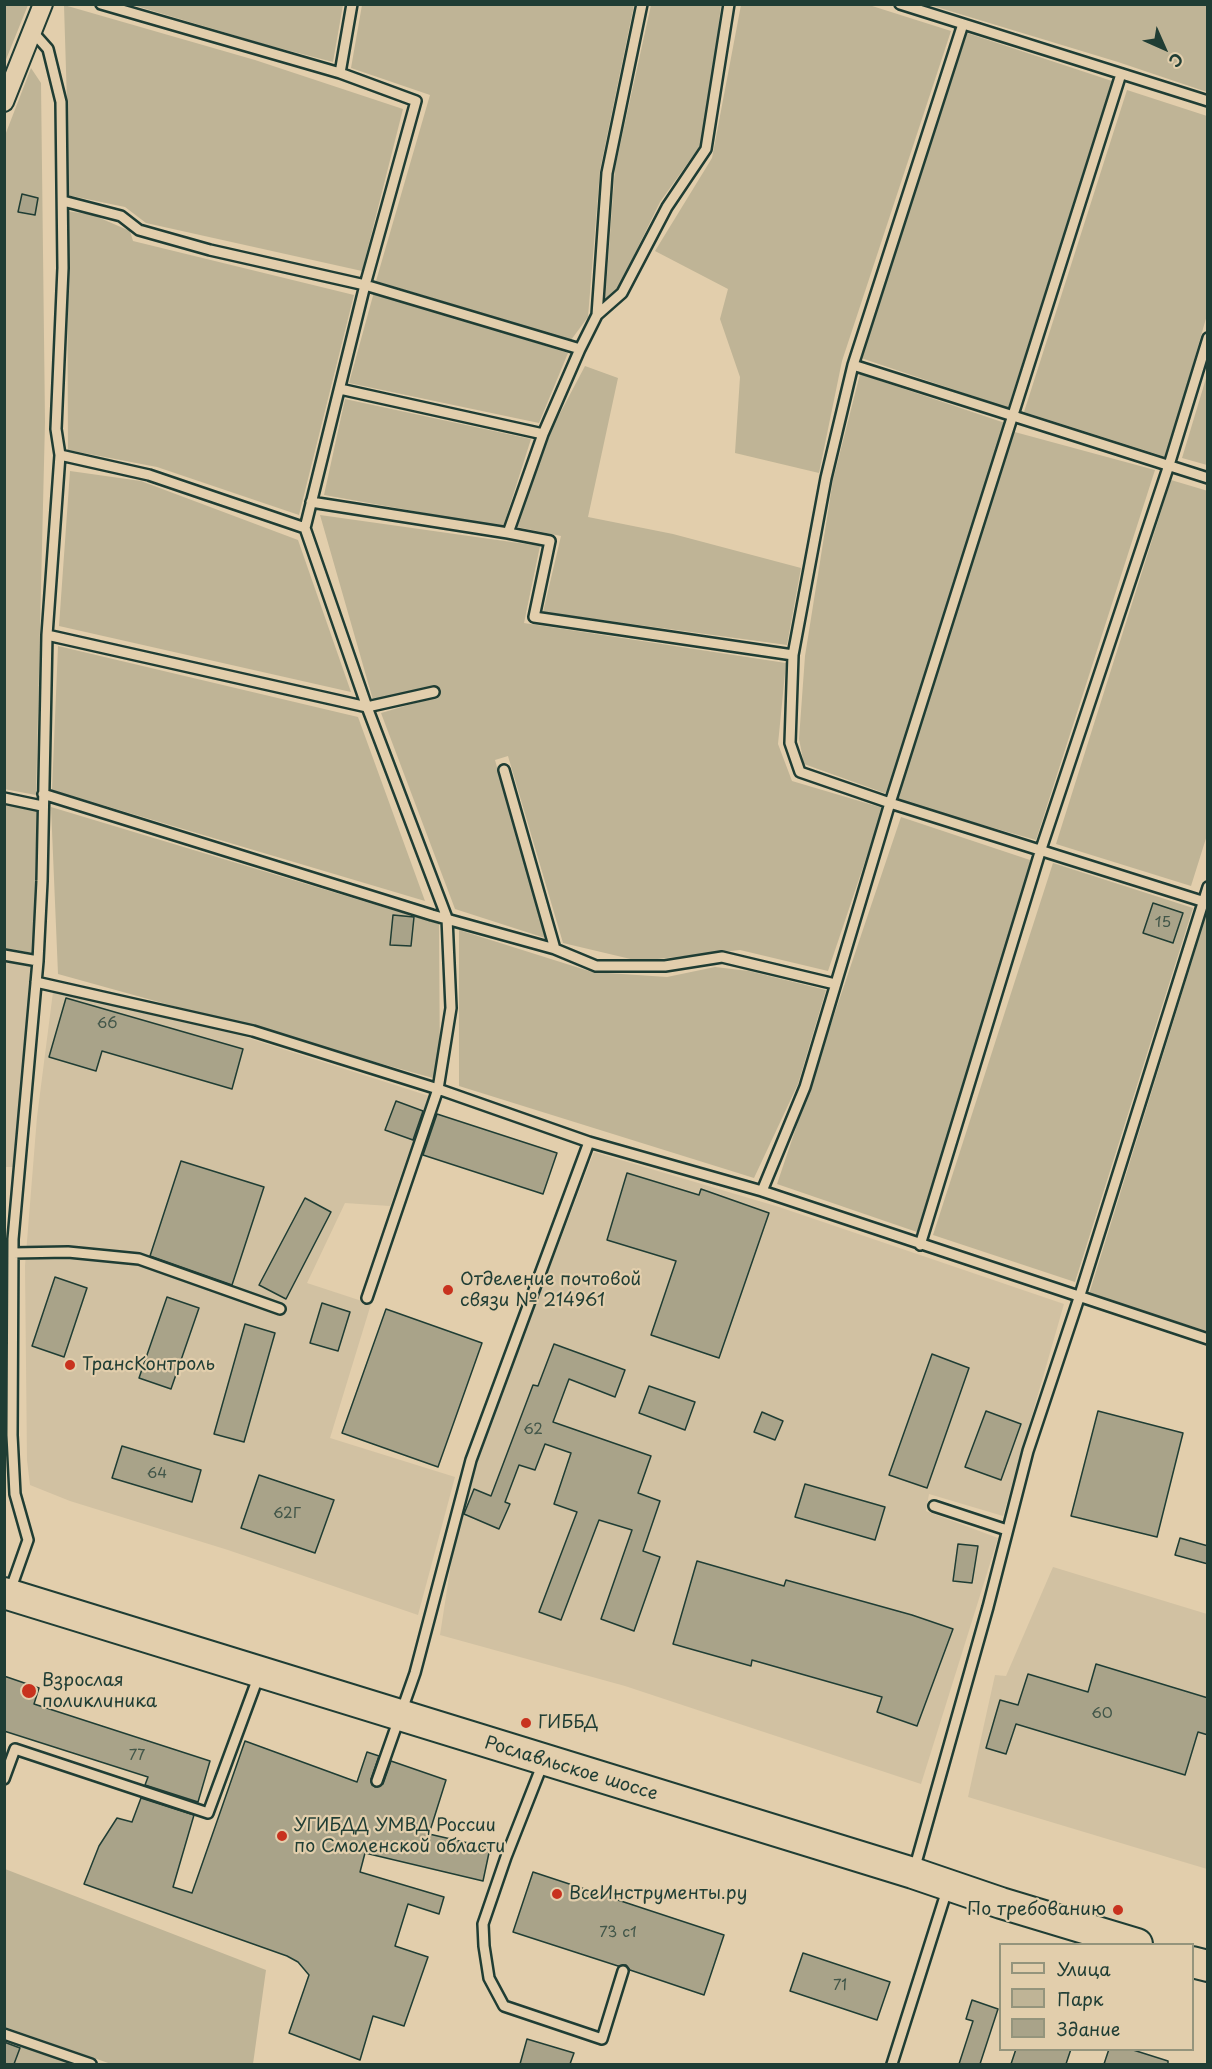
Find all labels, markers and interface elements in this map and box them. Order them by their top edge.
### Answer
north arrow [1134,18,1194,78]
text: С [1164,48,1189,73]
house number: 15 [1155,914,1171,932]
house number: 66 [97,1015,117,1033]
place label: Отделение почтовой связи № 214961 [460,1269,641,1312]
marker: Отделение почтовой связи № 214961 [441,1283,455,1297]
place label: ТрансКонтроль [82,1354,215,1376]
marker: ТрансКонтроль [63,1358,77,1372]
house number: 62 [523,1421,543,1439]
house number: 64 [147,1465,167,1483]
house number: 62Г [273,1505,301,1523]
place label: Взрослая поликлиника [42,1670,157,1712]
marker: Взрослая поликлиника [20,1682,38,1700]
house number: 60 [1091,1705,1113,1723]
place label: ГИББД [538,1712,598,1734]
marker: ГИББД [519,1716,533,1730]
street label: Рославльское шоссе [482,1732,660,1806]
house number: 77 [129,1747,145,1765]
place label: УГИБДД УМВД России по Смоленской области [294,1815,505,1858]
marker: УГИБДД УМВД России по Смоленской области [275,1829,289,1843]
place label: ВсеИнструменты.ру [569,1883,747,1905]
marker: ВсеИнструменты.ру [550,1887,564,1901]
place label: По требованию [967,1899,1106,1921]
marker: По требованию [1111,1903,1125,1917]
house number: 73 с1 [599,1924,637,1942]
legend [999,1943,1194,2051]
text: Улица [1057,1955,1111,1982]
house number: 71 [833,1977,847,1995]
text: Парк [1057,1985,1103,2012]
text: Здание [1057,2015,1120,2042]

